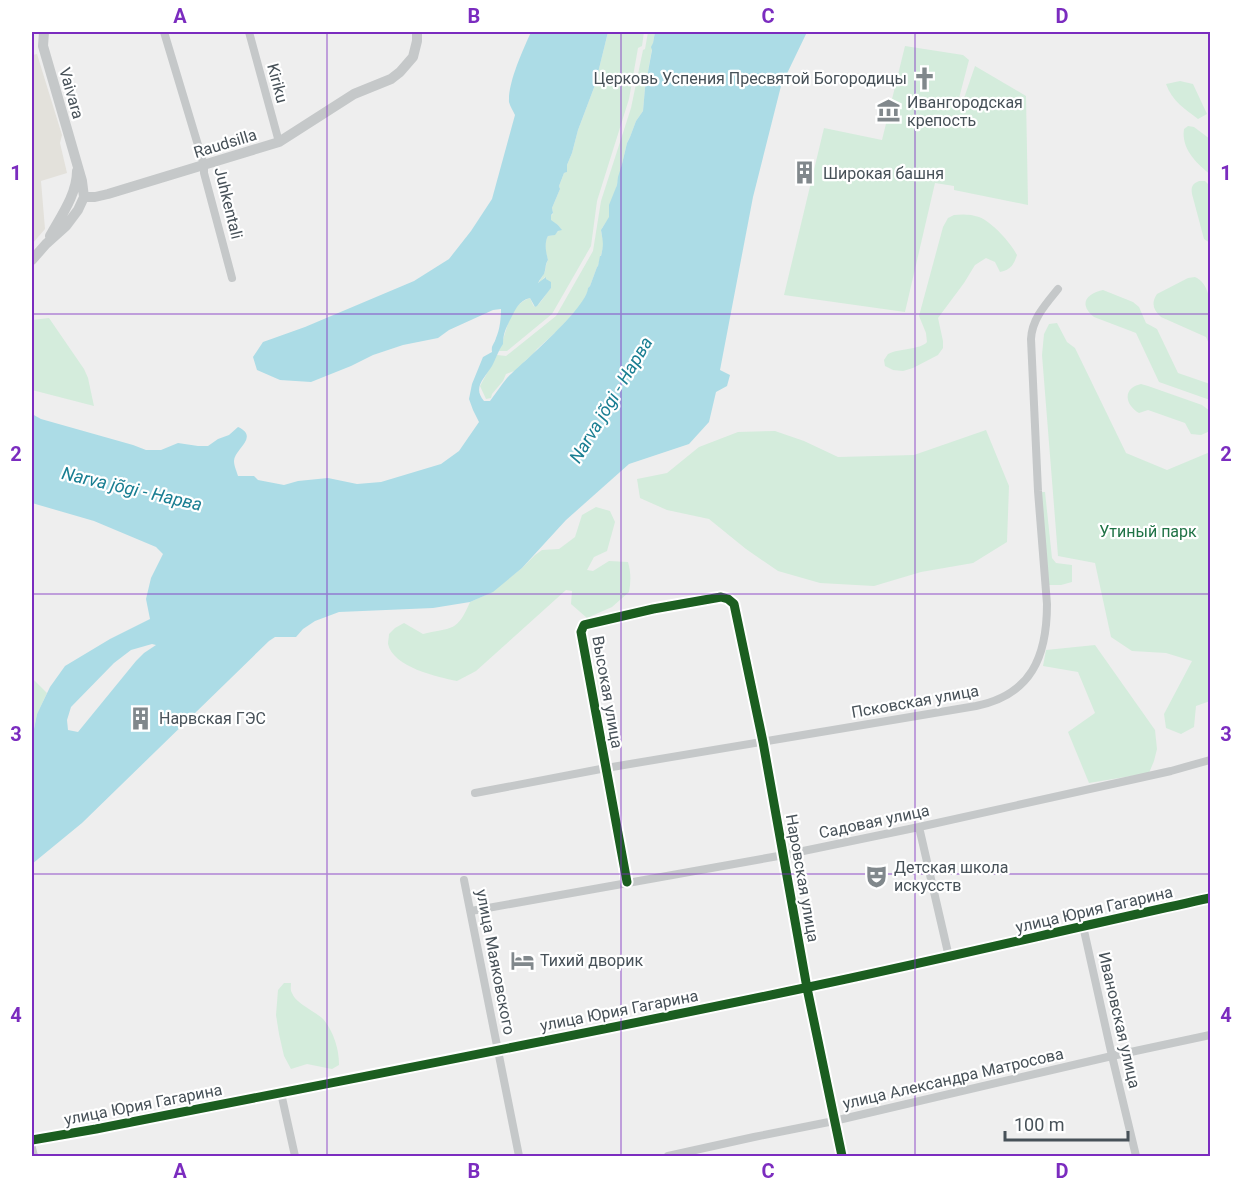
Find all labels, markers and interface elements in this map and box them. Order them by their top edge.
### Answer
text: A [173,4,187,28]
text: B [468,4,480,28]
text: C [761,4,775,28]
text: D [1056,4,1069,28]
street label: Kiriku [263,61,292,105]
street label: Vaivara [55,65,88,121]
church icon: Церковь Успения Пресвятой Богородицы [912,65,938,91]
place label: Церковь Успения Пресвятой Богородицы [593,69,907,88]
place label: Ивангородская крепость [907,93,1023,130]
museum icon: Ивангородская крепость [876,98,902,124]
street label: Raudsilla [191,125,259,162]
building icon: Широкая башня [792,160,818,186]
text: 1 [10,161,22,185]
text: 1 [1220,161,1232,185]
place label: Широкая башня [823,164,944,183]
street label: Juhkentali [210,165,247,241]
water label: Narva jõgi - Нарва [565,333,656,467]
text: 2 [10,442,22,466]
text: 2 [1220,442,1232,466]
water label: Narva jõgi - Нарва [60,462,204,515]
park label: Утиный парк [1099,522,1197,541]
street label: Высокая улица [588,634,627,750]
street label: Псковская улица [850,681,980,722]
building icon: Нарвская ГЭС [128,705,154,731]
place label: Нарвская ГЭС [159,709,266,728]
text: 3 [10,722,22,746]
text: 3 [1220,722,1232,746]
street label: Садовая улица [817,801,931,842]
street label: Наровская улица [782,813,823,944]
place label: Детская школа искусств [894,858,1008,895]
theatre icon: Детская школа искусств [863,863,889,889]
street label: улица Юрия Гагарина [1014,882,1175,937]
street label: улица Маяковского [472,888,519,1036]
hotel icon: Тихий дворик [509,947,535,973]
street label: Ивановская улица [1095,950,1144,1090]
place label: Тихий дворик [540,951,643,970]
street label: улица Юрия Гагарина [538,986,700,1035]
text: 4 [10,1003,22,1027]
text: 4 [1220,1003,1232,1027]
street label: улица Александра Матросова [841,1044,1065,1113]
street label: улица Юрия Гагарина [62,1080,224,1129]
scale bar [1005,1104,1128,1142]
text: 100 m [1014,1114,1065,1135]
text: A [173,1159,187,1183]
text: B [468,1159,480,1183]
text: C [761,1159,775,1183]
text: D [1056,1159,1069,1183]

